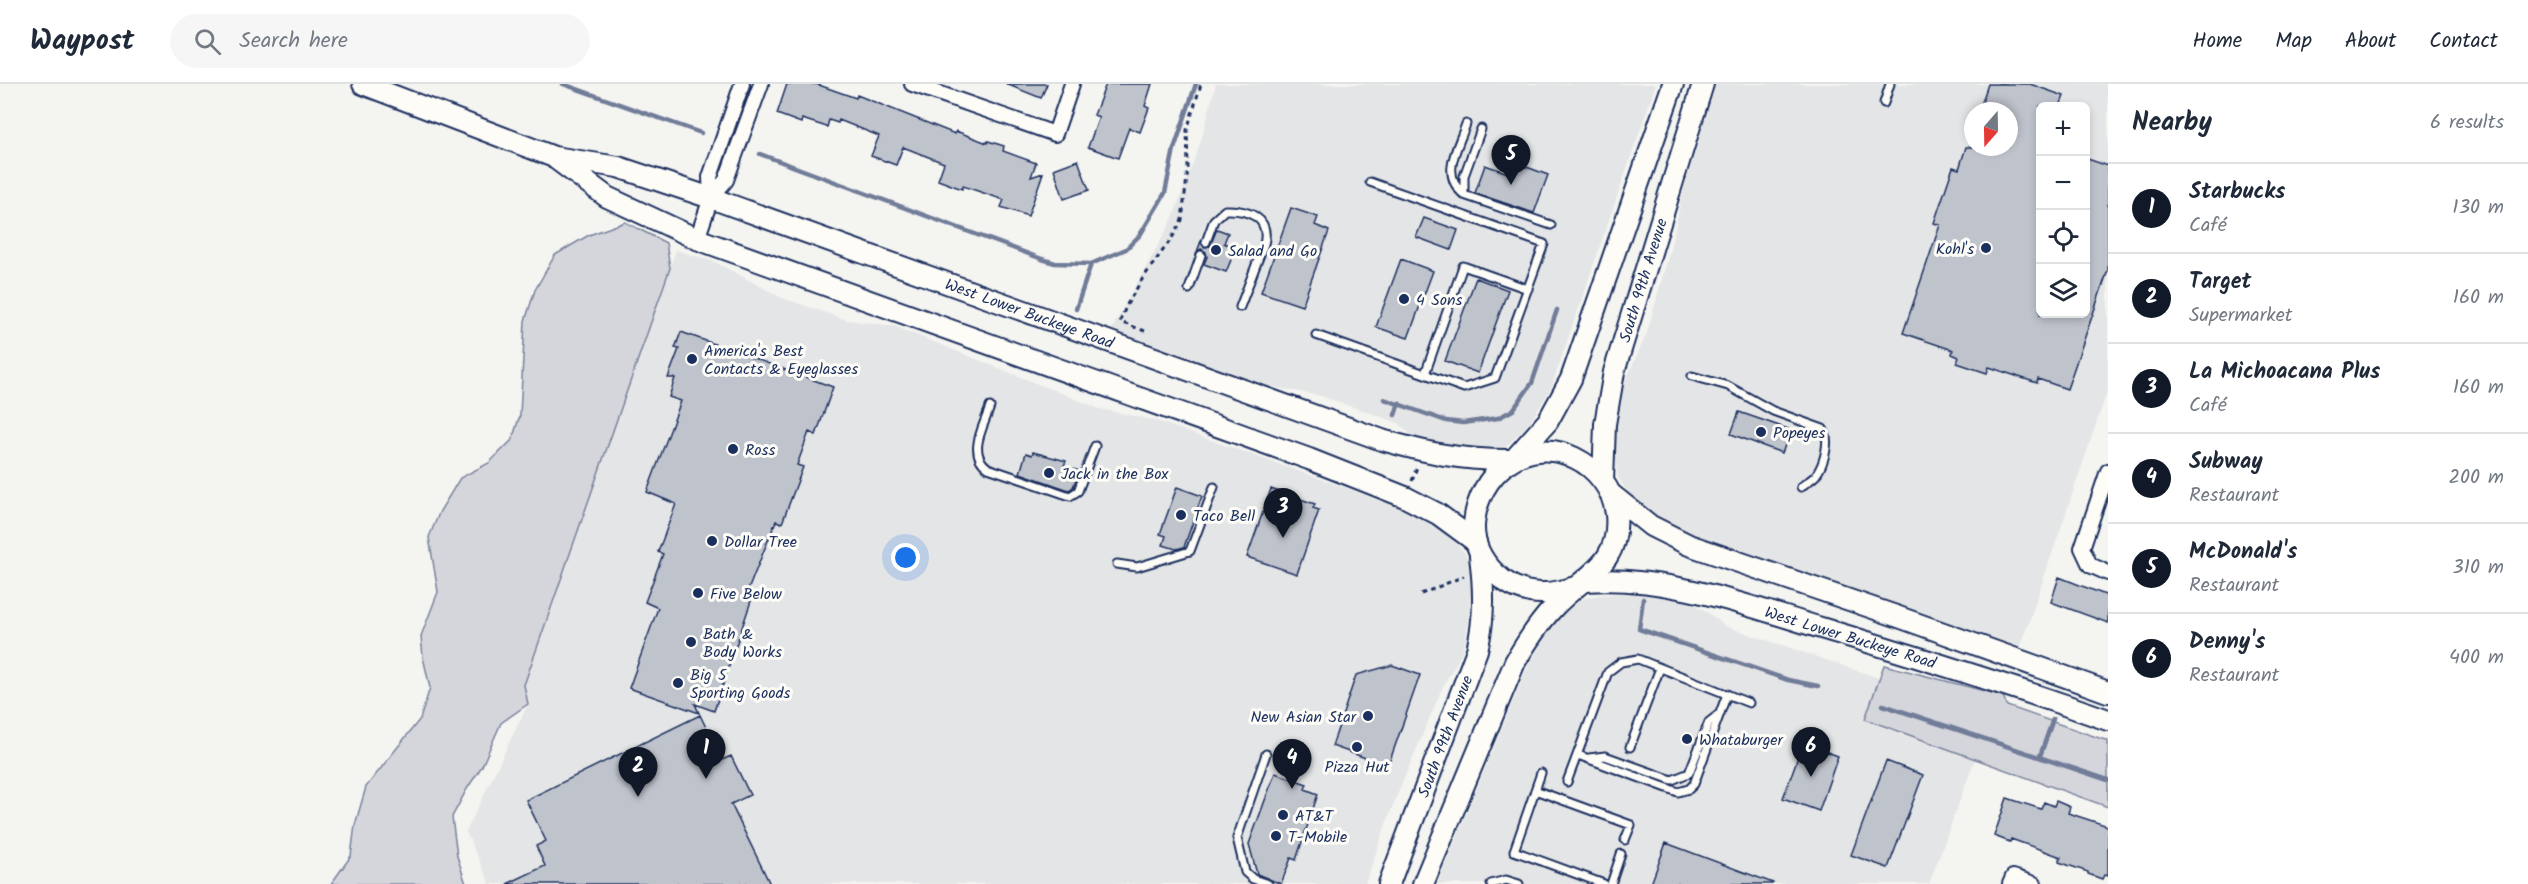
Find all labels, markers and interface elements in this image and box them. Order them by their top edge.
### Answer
search box [170,14,590,68]
text: Waypost [30,19,134,64]
text: Search here [239,24,348,59]
icon: search [191,25,224,58]
text: Home [2193,25,2242,58]
text: Map [2275,25,2312,58]
text: About [2345,25,2396,58]
text: Contact [2429,25,2498,58]
north arrow [1964,102,2018,156]
map controls [2036,102,2090,318]
button: + [2036,102,2090,156]
text: Nearby [2132,102,2212,144]
text: 6 results [2430,107,2504,139]
pin: 5 [1492,135,1530,185]
button: − [2036,156,2090,210]
text: Starbucks [2189,175,2285,210]
text: 1 [2148,192,2155,224]
text: 130 m [2452,192,2504,224]
button: locate [2036,210,2090,264]
text: Café [2189,210,2227,242]
street label: South 99th Avenue [1613,215,1675,346]
place label: Kohl's [1936,237,1974,262]
place label: Salad and Go [1228,239,1317,264]
marker: Kohl's [1979,241,1993,255]
marker: Salad and Go [1209,243,1223,257]
button: layers [2036,264,2090,318]
text: Target [2189,265,2251,300]
street label: West Lower Buckeye Road [941,272,1118,357]
text: 2 [2146,282,2157,314]
text: 160 m [2453,282,2504,314]
place label: 4 Sons [1416,288,1463,313]
marker: 4 Sons [1397,292,1411,306]
text: Supermarket [2189,300,2292,332]
place label: America's Best Contacts & Eyeglasses [704,339,858,382]
marker: America's Best Contacts & Eyeglasses [685,352,699,366]
text: La Michoacana Plus [2189,355,2380,390]
text: 3 [2146,372,2157,404]
text: 160 m [2453,372,2504,404]
text: Café [2189,390,2227,422]
place label: Popeyes [1773,421,1825,446]
marker: Popeyes [1754,425,1768,439]
place label: Ross [745,438,775,463]
marker: Ross [726,442,740,456]
text: Subway [2189,445,2263,480]
place label: Jack in the Box [1061,462,1170,487]
text: 4 [2146,462,2157,494]
text: 200 m [2448,462,2504,494]
marker: Jack in the Box [1042,466,1056,480]
text: Restaurant [2189,480,2279,512]
pin: 3 [1264,488,1302,538]
place label: Taco Bell [1193,504,1255,529]
marker: Taco Bell [1174,508,1188,522]
place label: Dollar Tree [724,530,797,555]
marker: Dollar Tree [705,534,719,548]
text: McDonald's [2189,535,2297,570]
your location [891,543,920,572]
text: 5 [2146,552,2157,584]
text: 310 m [2452,552,2504,584]
text: Restaurant [2189,570,2279,602]
place label: Five Below [710,582,782,607]
marker: Five Below [691,586,705,600]
street label: West Lower Buckeye Road [1761,600,1940,677]
place label: Bath & Body Works [703,622,782,665]
text: Denny's [2189,625,2265,660]
marker: Bath & Body Works [684,635,698,649]
text: 6 [2146,642,2157,674]
text: 400 m [2449,642,2504,674]
text: Restaurant [2189,660,2279,692]
place label: Big 5 Sporting Goods [690,663,790,706]
street label: South 99th Avenue [1412,672,1480,801]
marker: Big 5 Sporting Goods [671,676,685,690]
place label: New Asian Star [1250,705,1358,730]
marker: New Asian Star [1361,709,1375,723]
place label: Whataburger [1699,728,1784,753]
pin: 6 [1792,728,1830,777]
pin: 1 [686,730,726,779]
marker: Whataburger [1680,732,1694,746]
pin: 4 [1272,740,1312,789]
marker: Pizza Hut [1350,740,1364,754]
pin: 2 [618,748,658,797]
place label: Pizza Hut [1324,755,1390,780]
place label: AT&T [1295,804,1335,829]
marker: AT&T [1276,808,1290,822]
place label: T-Mobile [1288,825,1347,850]
marker: T-Mobile [1269,829,1283,843]

